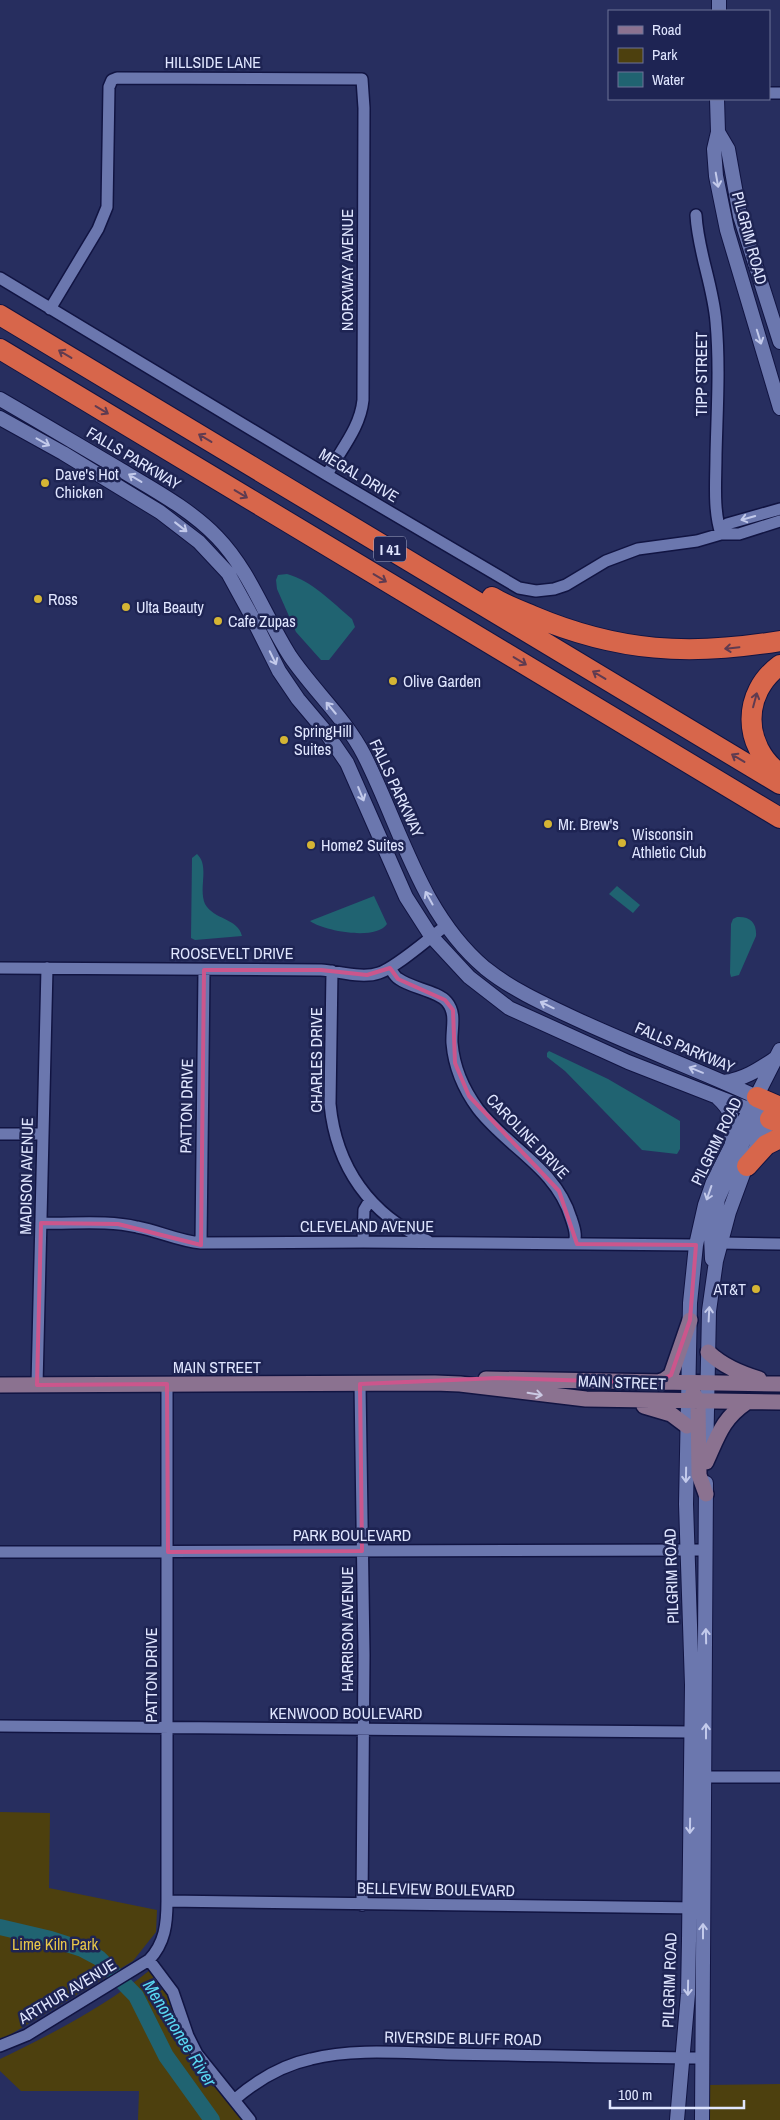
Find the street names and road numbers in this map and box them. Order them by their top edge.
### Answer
street label: HILLSIDE LANE [165,51,261,73]
street label: PILGRIM ROAD [727,189,773,287]
street label: NORXWAY AVENUE [336,209,358,331]
street label: TIPP STREET [690,332,712,416]
street label: FALLS PARKWAY [83,421,185,495]
street label: MEGAL DRIVE [315,443,403,507]
road number: I 41 [374,536,406,562]
street label: FALLS PARKWAY [365,735,430,841]
street label: ROOSEVELT DRIVE [171,942,293,964]
street label: CHARLES DRIVE [305,1007,327,1113]
street label: FALLS PARKWAY [632,1016,738,1078]
street label: PATTON DRIVE [174,1058,198,1154]
street label: CAROLINE DRIVE [482,1088,574,1184]
street label: PILGRIM ROAD [685,1093,747,1189]
street label: MADISON AVENUE [14,1117,38,1235]
street label: CLEVELAND AVENUE [300,1215,434,1237]
street label: MAIN STREET [173,1356,261,1378]
street label: MAIN STREET [578,1369,666,1395]
street label: PARK BOULEVARD [293,1524,411,1546]
street label: PILGRIM ROAD [658,1528,684,1624]
street label: HARRISON AVENUE [336,1566,358,1692]
street label: PATTON DRIVE [140,1628,162,1722]
street label: KENWOOD BOULEVARD [270,1702,422,1724]
street label: BELLEVIEW BOULEVARD [357,1877,515,1901]
street label: PILGRIM ROAD [656,1932,682,2028]
street label: ARTHUR AVENUE [13,1953,120,2029]
street label: RIVERSIDE BLUFF ROAD [384,2026,542,2050]

